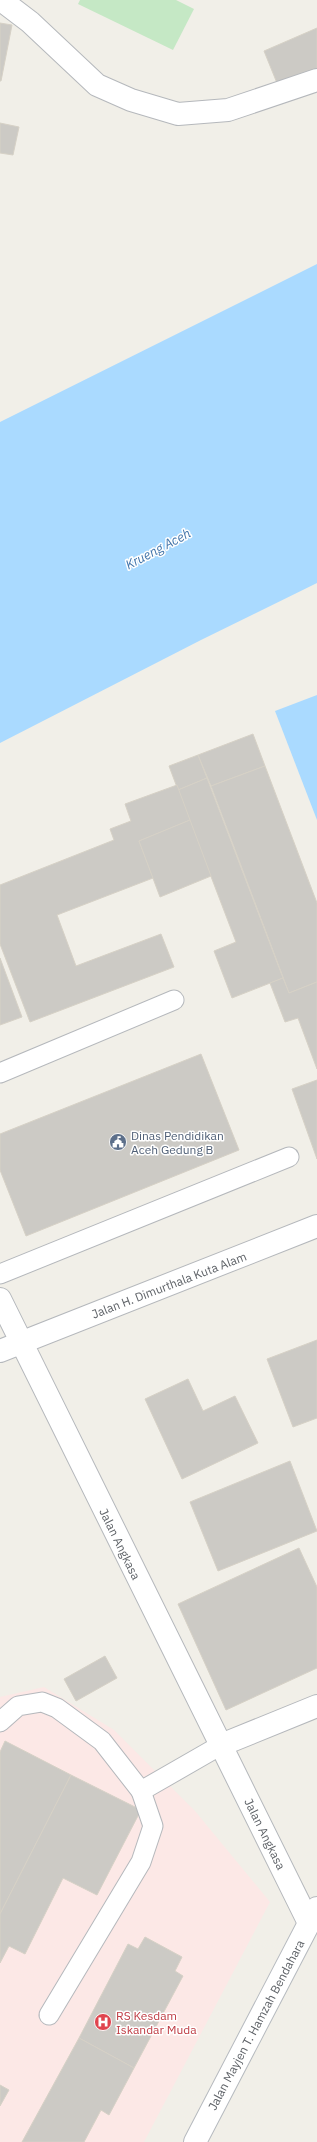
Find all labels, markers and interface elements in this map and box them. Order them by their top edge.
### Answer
water label: Krueng Aceh [122,525,194,573]
place label: Dinas Pendidikan Aceh Gedung B [131,1128,224,1157]
public building icon: Dinas Pendidikan Aceh Gedung B [108,1132,128,1152]
street label: Jalan H. Dimurthala Kuta Alam [89,1248,249,1322]
street label: Jalan Angkasa [96,1506,144,1583]
street label: Jalan Angkasa [241,1796,289,1873]
street label: Jalan Mayjen T. Hamzah Bendahara [205,1937,308,2113]
place label: RS Kesdam Iskandar Muda [116,2008,197,2037]
hospital icon: RS Kesdam Iskandar Muda [93,2012,113,2032]

